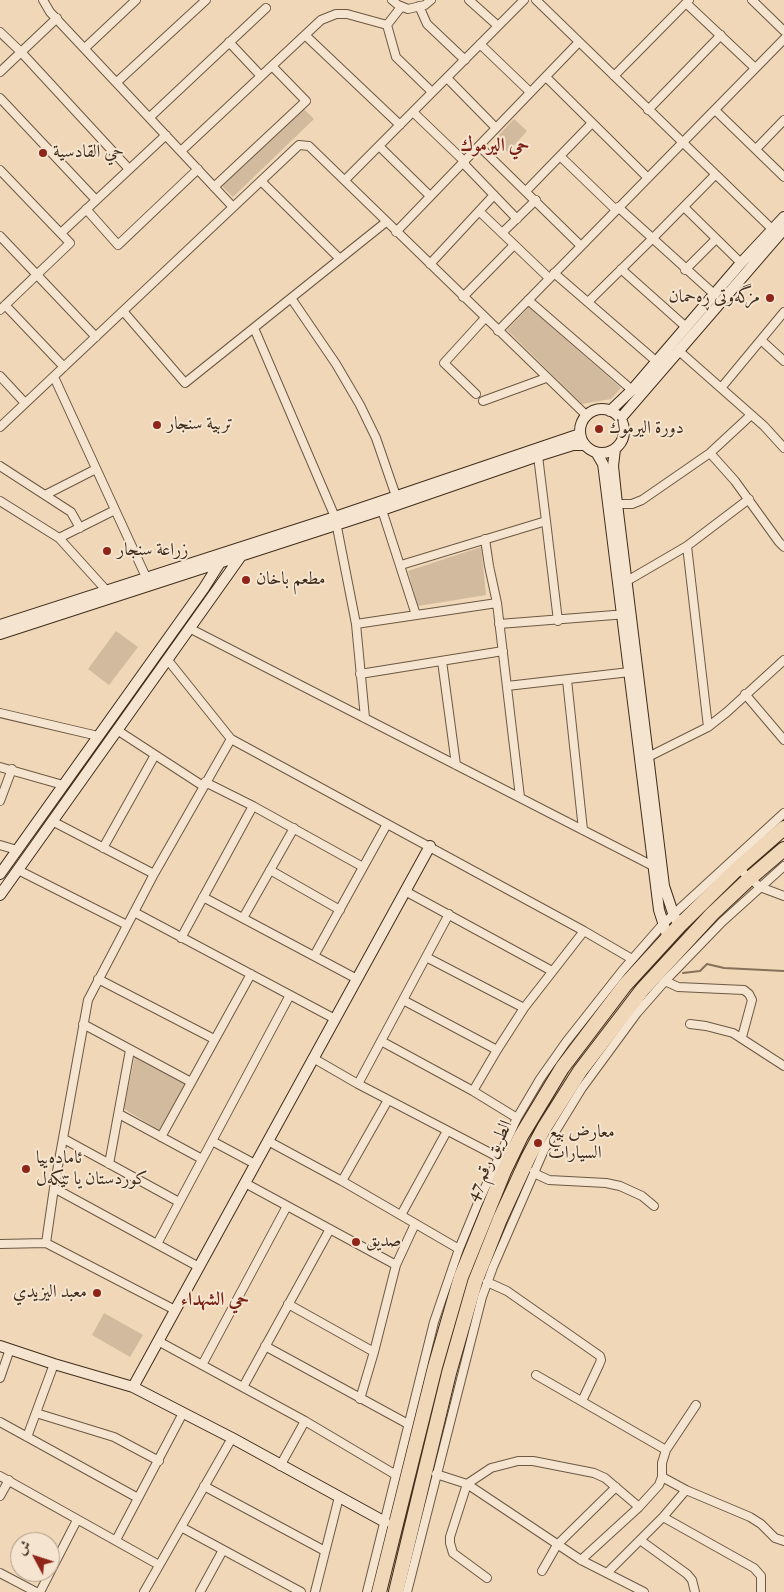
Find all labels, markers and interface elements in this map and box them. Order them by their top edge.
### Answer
district label: حي اليرموك [460,136,530,158]
place label: حي القادسية [53,142,124,164]
marker: حي القادسية [37,147,49,159]
place label: مزگه‌وتی ڕه‌حمان [669,287,760,309]
marker: مزگه‌وتی ڕه‌حمان [764,292,776,304]
place label: تربية سنجار [167,414,233,436]
place label: دورة اليرموك [609,418,684,440]
marker: تربية سنجار [151,419,163,431]
marker: دورة اليرموك [593,423,605,435]
place label: زراعة سنجار [117,540,188,562]
marker: زراعة سنجار [101,545,113,557]
place label: مطعم باخان [256,569,326,591]
marker: مطعم باخان [240,574,252,586]
street label: الطريق رقم 47 [462,1117,518,1205]
place label: معارض بيع السيارات [548,1122,615,1164]
marker: معارض بيع السيارات [532,1137,544,1149]
place label: ئامادەییا کوردستان یا تێکەل [36,1148,148,1190]
marker: ئامادەییا کوردستان یا تێکەل [20,1163,32,1175]
place label: صديق [366,1231,401,1253]
marker: صديق [350,1236,362,1248]
place label: معبد اليزيدي [13,1282,87,1304]
marker: معبد اليزيدي [91,1287,103,1299]
district label: حي الشهداء [181,1290,249,1312]
north arrow [10,1532,60,1582]
text: ش [13,1537,35,1558]

